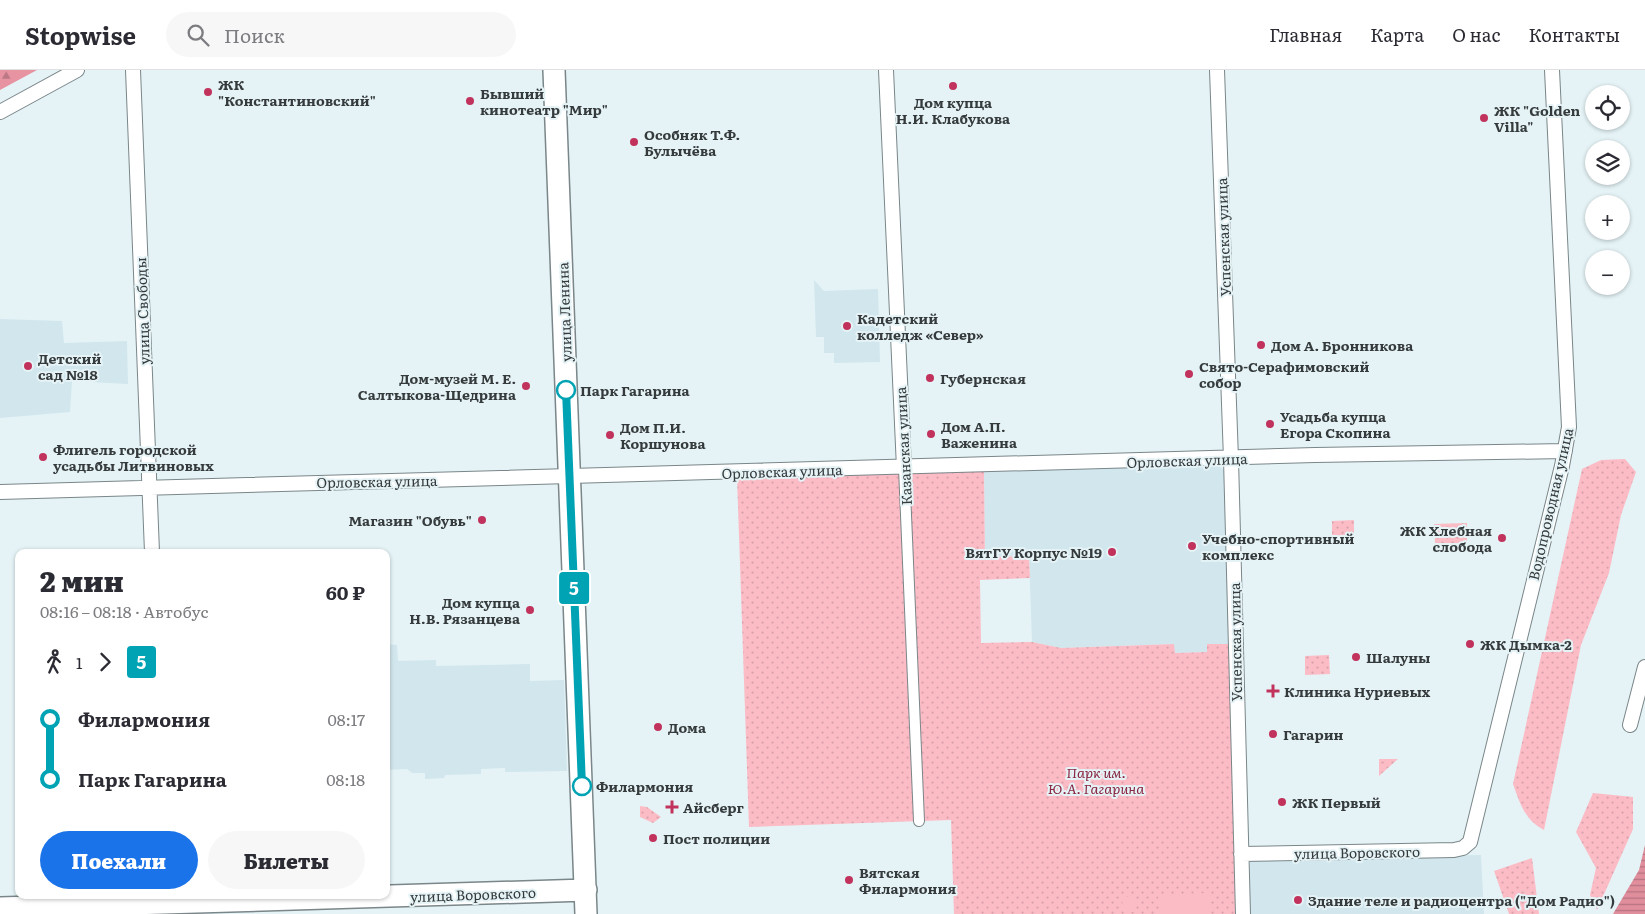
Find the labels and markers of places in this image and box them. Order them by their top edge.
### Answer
place label: ЖК "Константиновский" [218,74,376,110]
marker: Дом купца Н.И. Клабукова [947,80,959,92]
place label: Бывший кинотеатр "Мир" [480,83,608,119]
marker: ЖК "Константиновский" [202,86,214,98]
place label: Дом купца Н.И. Клабукова [896,92,1011,128]
marker: Бывший кинотеатр "Мир" [464,95,476,107]
place label: ЖК "Golden Villa" [1494,100,1580,136]
marker: ЖК "Golden Villa" [1478,112,1490,124]
place label: Особняк Т.Ф. Булычёва [644,124,740,160]
marker: Особняк Т.Ф. Булычёва [628,136,640,148]
place label: Кадетский колледж «Север» [857,308,984,344]
marker: Кадетский колледж «Север» [841,320,853,332]
place label: Дом А. Бронникова [1271,335,1414,355]
marker: Дом А. Бронникова [1255,339,1267,351]
place label: Детский сад №18 [38,348,102,384]
place label: Свято-Серафимовский собор [1199,356,1369,392]
marker: Детский сад №18 [22,360,34,372]
place label: Дом-музей М. Е. Салтыкова-Щедрина [358,368,517,404]
place label: Губернская [940,368,1026,388]
marker: Свято-Серафимовский собор [1183,368,1195,380]
marker: Губернская [924,372,936,384]
marker: Дом-музей М. Е. Салтыкова-Щедрина [520,380,532,392]
marker: Парк Гагарина [556,380,576,400]
place label: Парк Гагарина [580,380,691,400]
place label: Усадьба купца Егора Скопина [1280,406,1391,442]
place label: Дом А.П. Важенина [941,416,1018,452]
place label: Дом П.И. Коршунова [620,417,706,453]
marker: Усадьба купца Егора Скопина [1264,418,1276,430]
marker: Дом А.П. Важенина [925,428,937,440]
marker: Дом П.И. Коршунова [604,429,616,441]
place label: Флигель городской усадьбы Литвиновых [53,439,214,475]
marker: Флигель городской усадьбы Литвиновых [37,451,49,463]
place label: Магазин "Обувь" [348,510,472,530]
marker: Магазин "Обувь" [476,514,488,526]
place label: ЖК Хлебная слобода [1400,520,1493,556]
place label: Учебно-спортивный комплекс [1202,528,1355,564]
marker: ЖК Хлебная слобода [1496,532,1508,544]
marker: Учебно-спортивный комплекс [1186,540,1198,552]
place label: ВятГУ Корпус №19 [965,542,1102,562]
marker: ВятГУ Корпус №19 [1106,546,1118,558]
place label: Дом купца Н.В. Рязанцева [409,592,521,628]
marker: Дом купца Н.В. Рязанцева [524,604,536,616]
place label: ЖК Дымка-2 [1480,634,1572,654]
marker: ЖК Дымка-2 [1464,638,1476,650]
place label: Шалуны [1366,647,1430,667]
marker: Шалуны [1350,651,1362,663]
place label: Клиника Нуриевых [1284,681,1431,701]
marker: Клиника Нуриевых [1266,684,1280,698]
place label: Дома [668,717,707,737]
marker: Дома [652,721,664,733]
place label: Гагарин [1283,724,1344,744]
marker: Гагарин [1267,728,1279,740]
marker: Филармония [572,776,592,796]
place label: Филармония [596,776,693,796]
place label: ЖК Первый [1292,792,1381,812]
marker: ЖК Первый [1276,796,1288,808]
place label: Айсберг [683,797,745,817]
marker: Айсберг [665,800,679,814]
place label: Пост полиции [663,828,770,848]
marker: Пост полиции [647,832,659,844]
place label: Вятская Филармония [859,862,956,898]
marker: Вятская Филармония [843,874,855,886]
place label: Здание теле и радиоцентра ("Дом Радио") [1308,890,1615,910]
marker: Здание теле и радиоцентра ("Дом Радио") [1292,894,1304,906]

